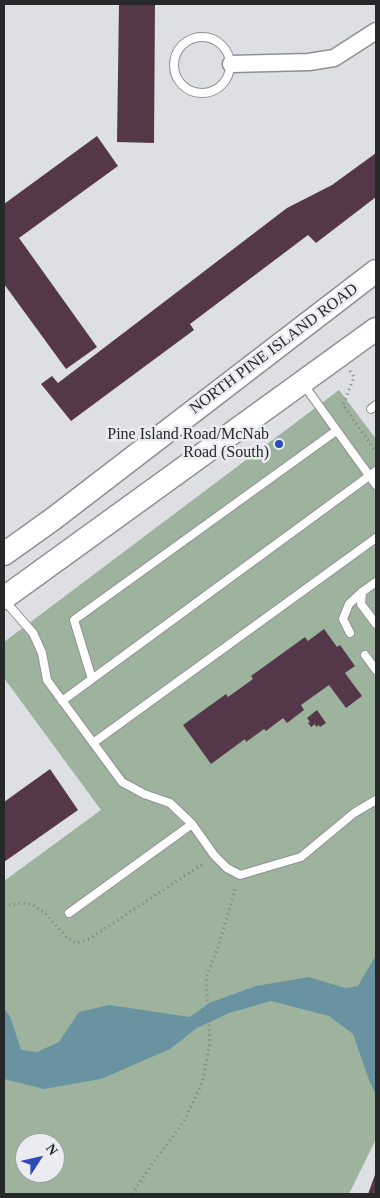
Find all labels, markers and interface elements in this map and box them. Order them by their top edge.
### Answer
street label: NORTH PINE ISLAND ROAD [186,279,362,419]
place label: Pine Island Road/McNab Road (South) [107,425,269,463]
marker: Pine Island Road/McNab Road (South) [273,438,285,450]
north arrow [15,1133,65,1183]
text: N [43,1141,61,1158]

